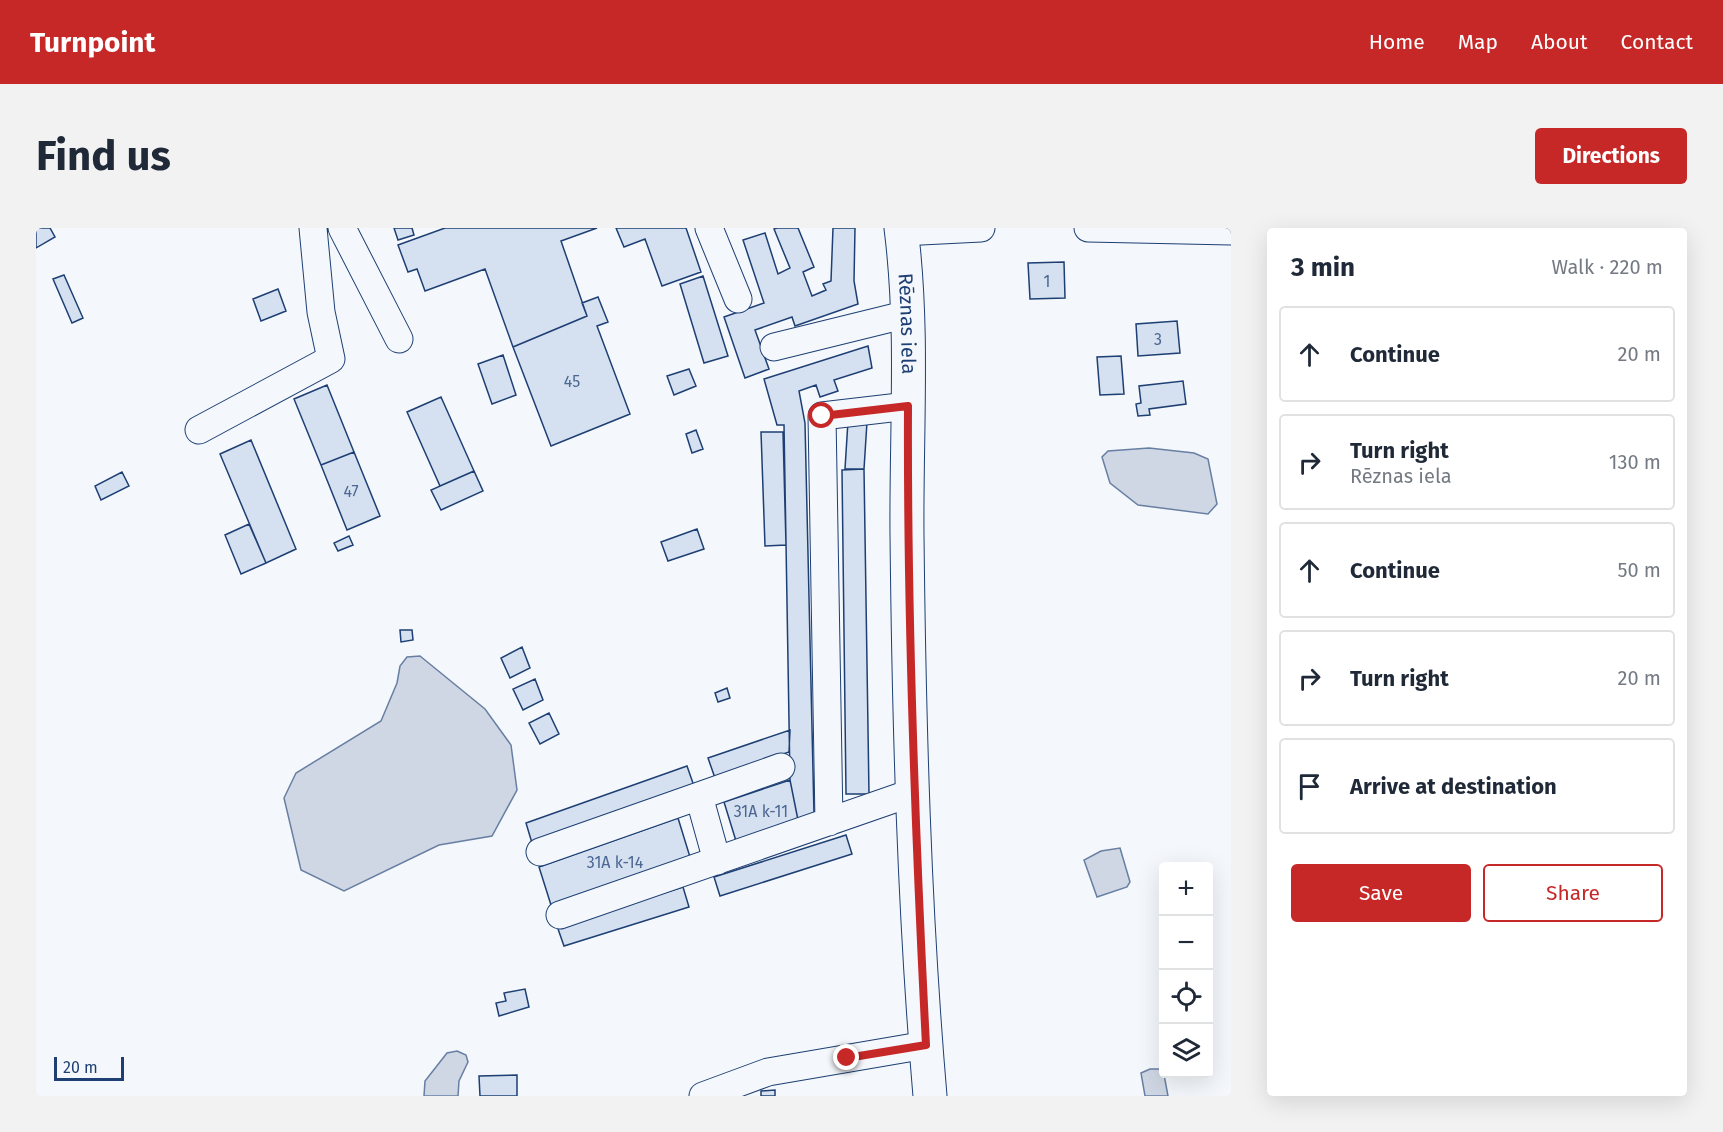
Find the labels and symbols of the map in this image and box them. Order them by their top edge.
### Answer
street label: Rēznas iela [894,272,921,375]
house number: 1 [1044,272,1050,291]
house number: 3 [1154,330,1162,349]
house number: 45 [564,372,580,391]
route start [808,402,834,428]
house number: 47 [343,482,359,501]
house number: 31A k-11 [734,802,788,821]
house number: 31A k-14 [587,853,644,872]
route end [833,1044,859,1070]
scale bar [54,1054,124,1082]

